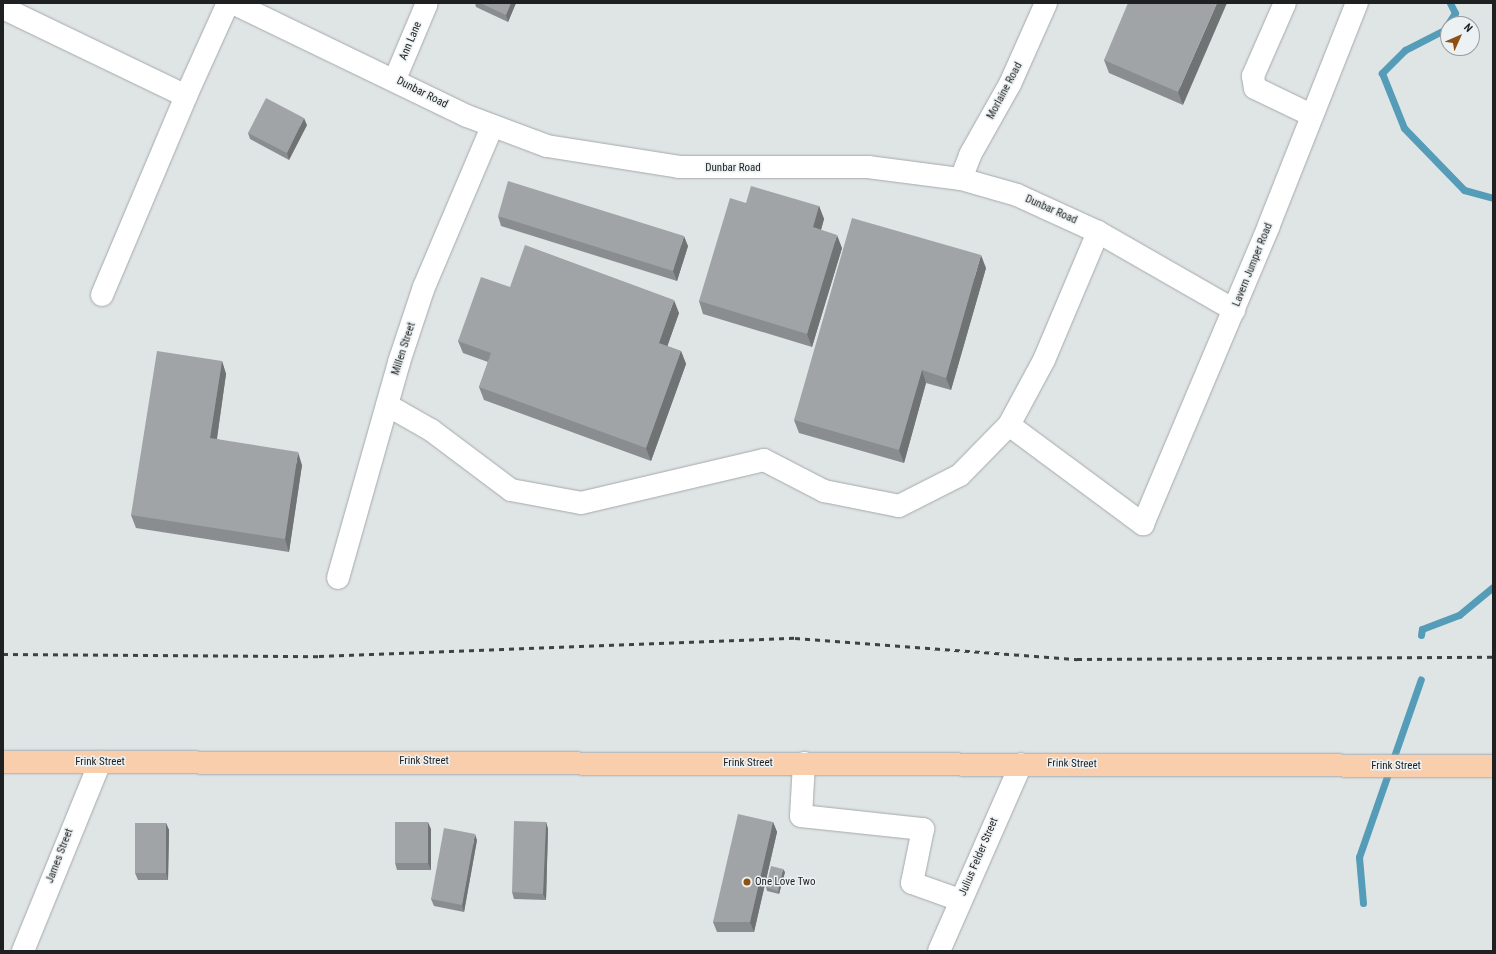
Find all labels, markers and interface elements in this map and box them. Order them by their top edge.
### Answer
north arrow [1440,16,1480,56]
street label: Ann Lane [397,20,425,62]
text: N [1461,21,1475,35]
street label: Morlaine Road [984,60,1026,122]
street label: Dunbar Road [394,75,450,111]
street label: Dunbar Road [705,161,761,175]
street label: Dunbar Road [1023,193,1079,227]
street label: Lavern Jumper Road [1230,221,1276,309]
street label: Millen Street [389,321,419,377]
street label: Frink Street [399,754,449,768]
street label: Frink Street [75,755,125,769]
street label: Frink Street [723,756,773,770]
street label: Frink Street [1047,757,1097,771]
street label: Frink Street [1371,759,1421,773]
street label: Julius Felder Street [957,816,1001,898]
street label: James Street [44,827,76,885]
place label: One Love Two [755,875,816,889]
marker: One Love Two [742,877,752,887]

